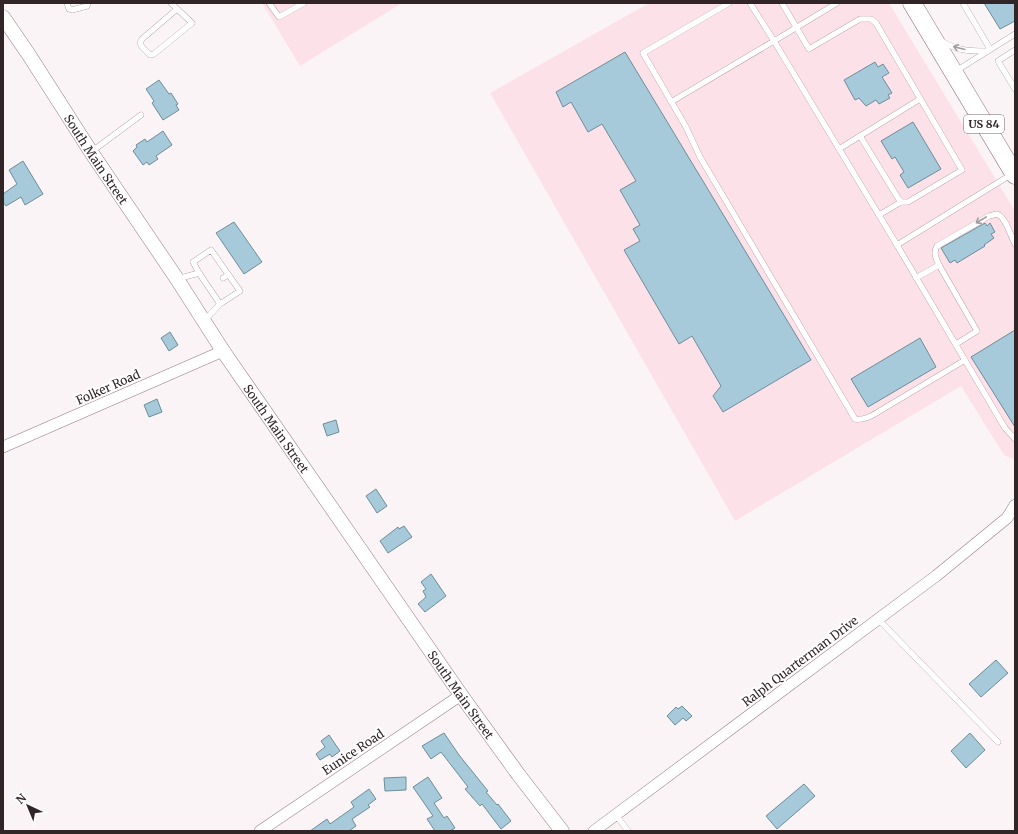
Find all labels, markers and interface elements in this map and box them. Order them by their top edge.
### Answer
one-way arrow [952,44,965,52]
street label: South Main Street [61,111,132,207]
road number: US 84 [964,115,1004,133]
one-way arrow [975,217,987,225]
street label: Folker Road [74,366,142,408]
street label: South Main Street [241,381,313,476]
street label: Ralph Quarterman Drive [739,613,861,709]
street label: South Main Street [425,648,498,742]
street label: Eunice Road [319,726,387,778]
north arrow [8,786,48,826]
text: N [13,791,29,807]

